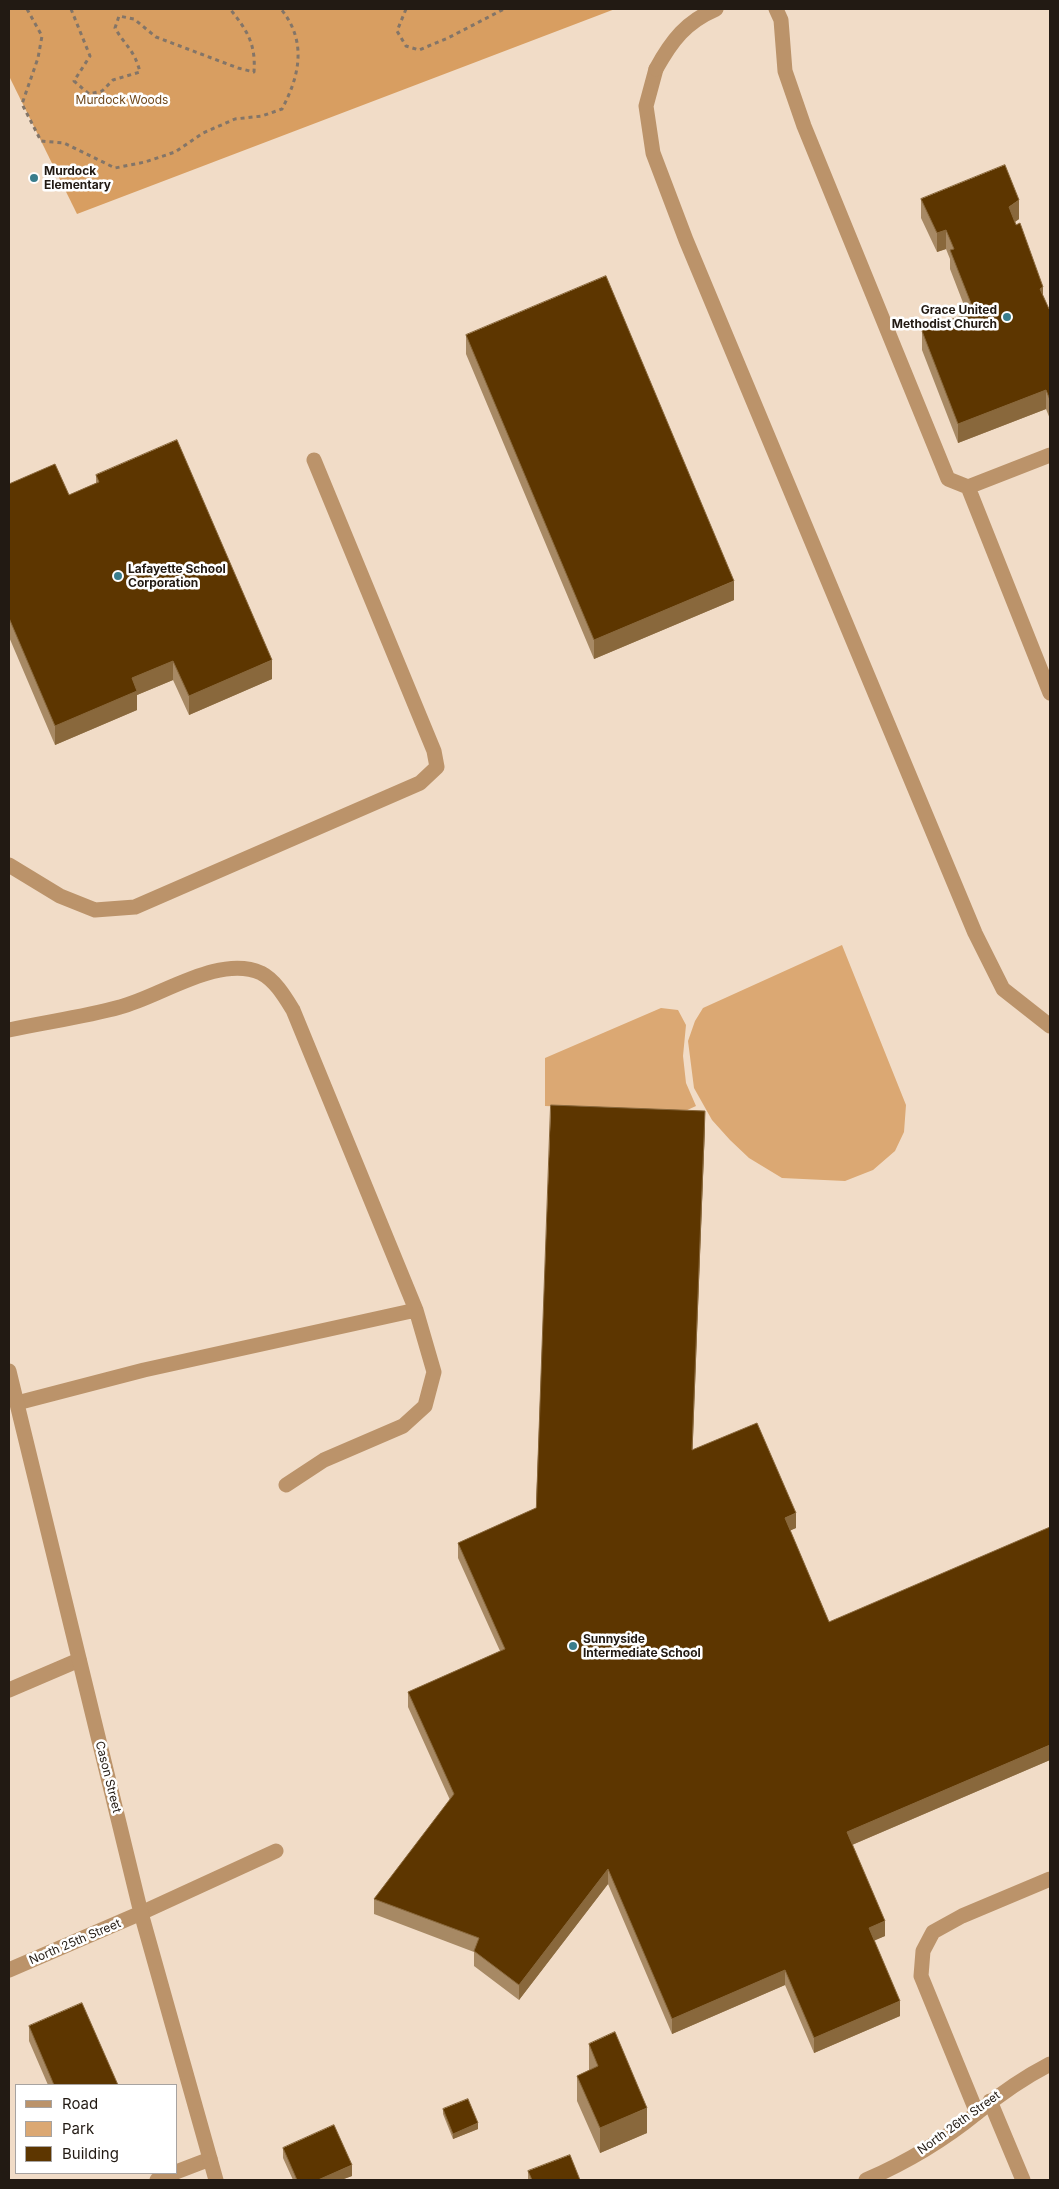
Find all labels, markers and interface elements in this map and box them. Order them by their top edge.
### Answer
park label: Murdock Woods [76,93,168,107]
place label: Murdock Elementary [44,164,111,192]
marker: Murdock Elementary [28,172,40,184]
place label: Grace United Methodist Church [892,303,997,331]
marker: Grace United Methodist Church [1001,311,1013,323]
place label: Lafayette School Corporation [128,562,226,590]
marker: Lafayette School Corporation [112,570,124,582]
place label: Sunnyside Intermediate School [583,1632,701,1660]
marker: Sunnyside Intermediate School [567,1640,579,1652]
street label: Cason Street [92,1740,124,1814]
street label: North 25th Street [27,1916,123,1968]
legend [15,2084,178,2174]
street label: North 26th Street [915,2088,1003,2158]
text: Road [62,2094,98,2113]
text: Park [62,2119,94,2138]
text: Building [62,2144,119,2163]

